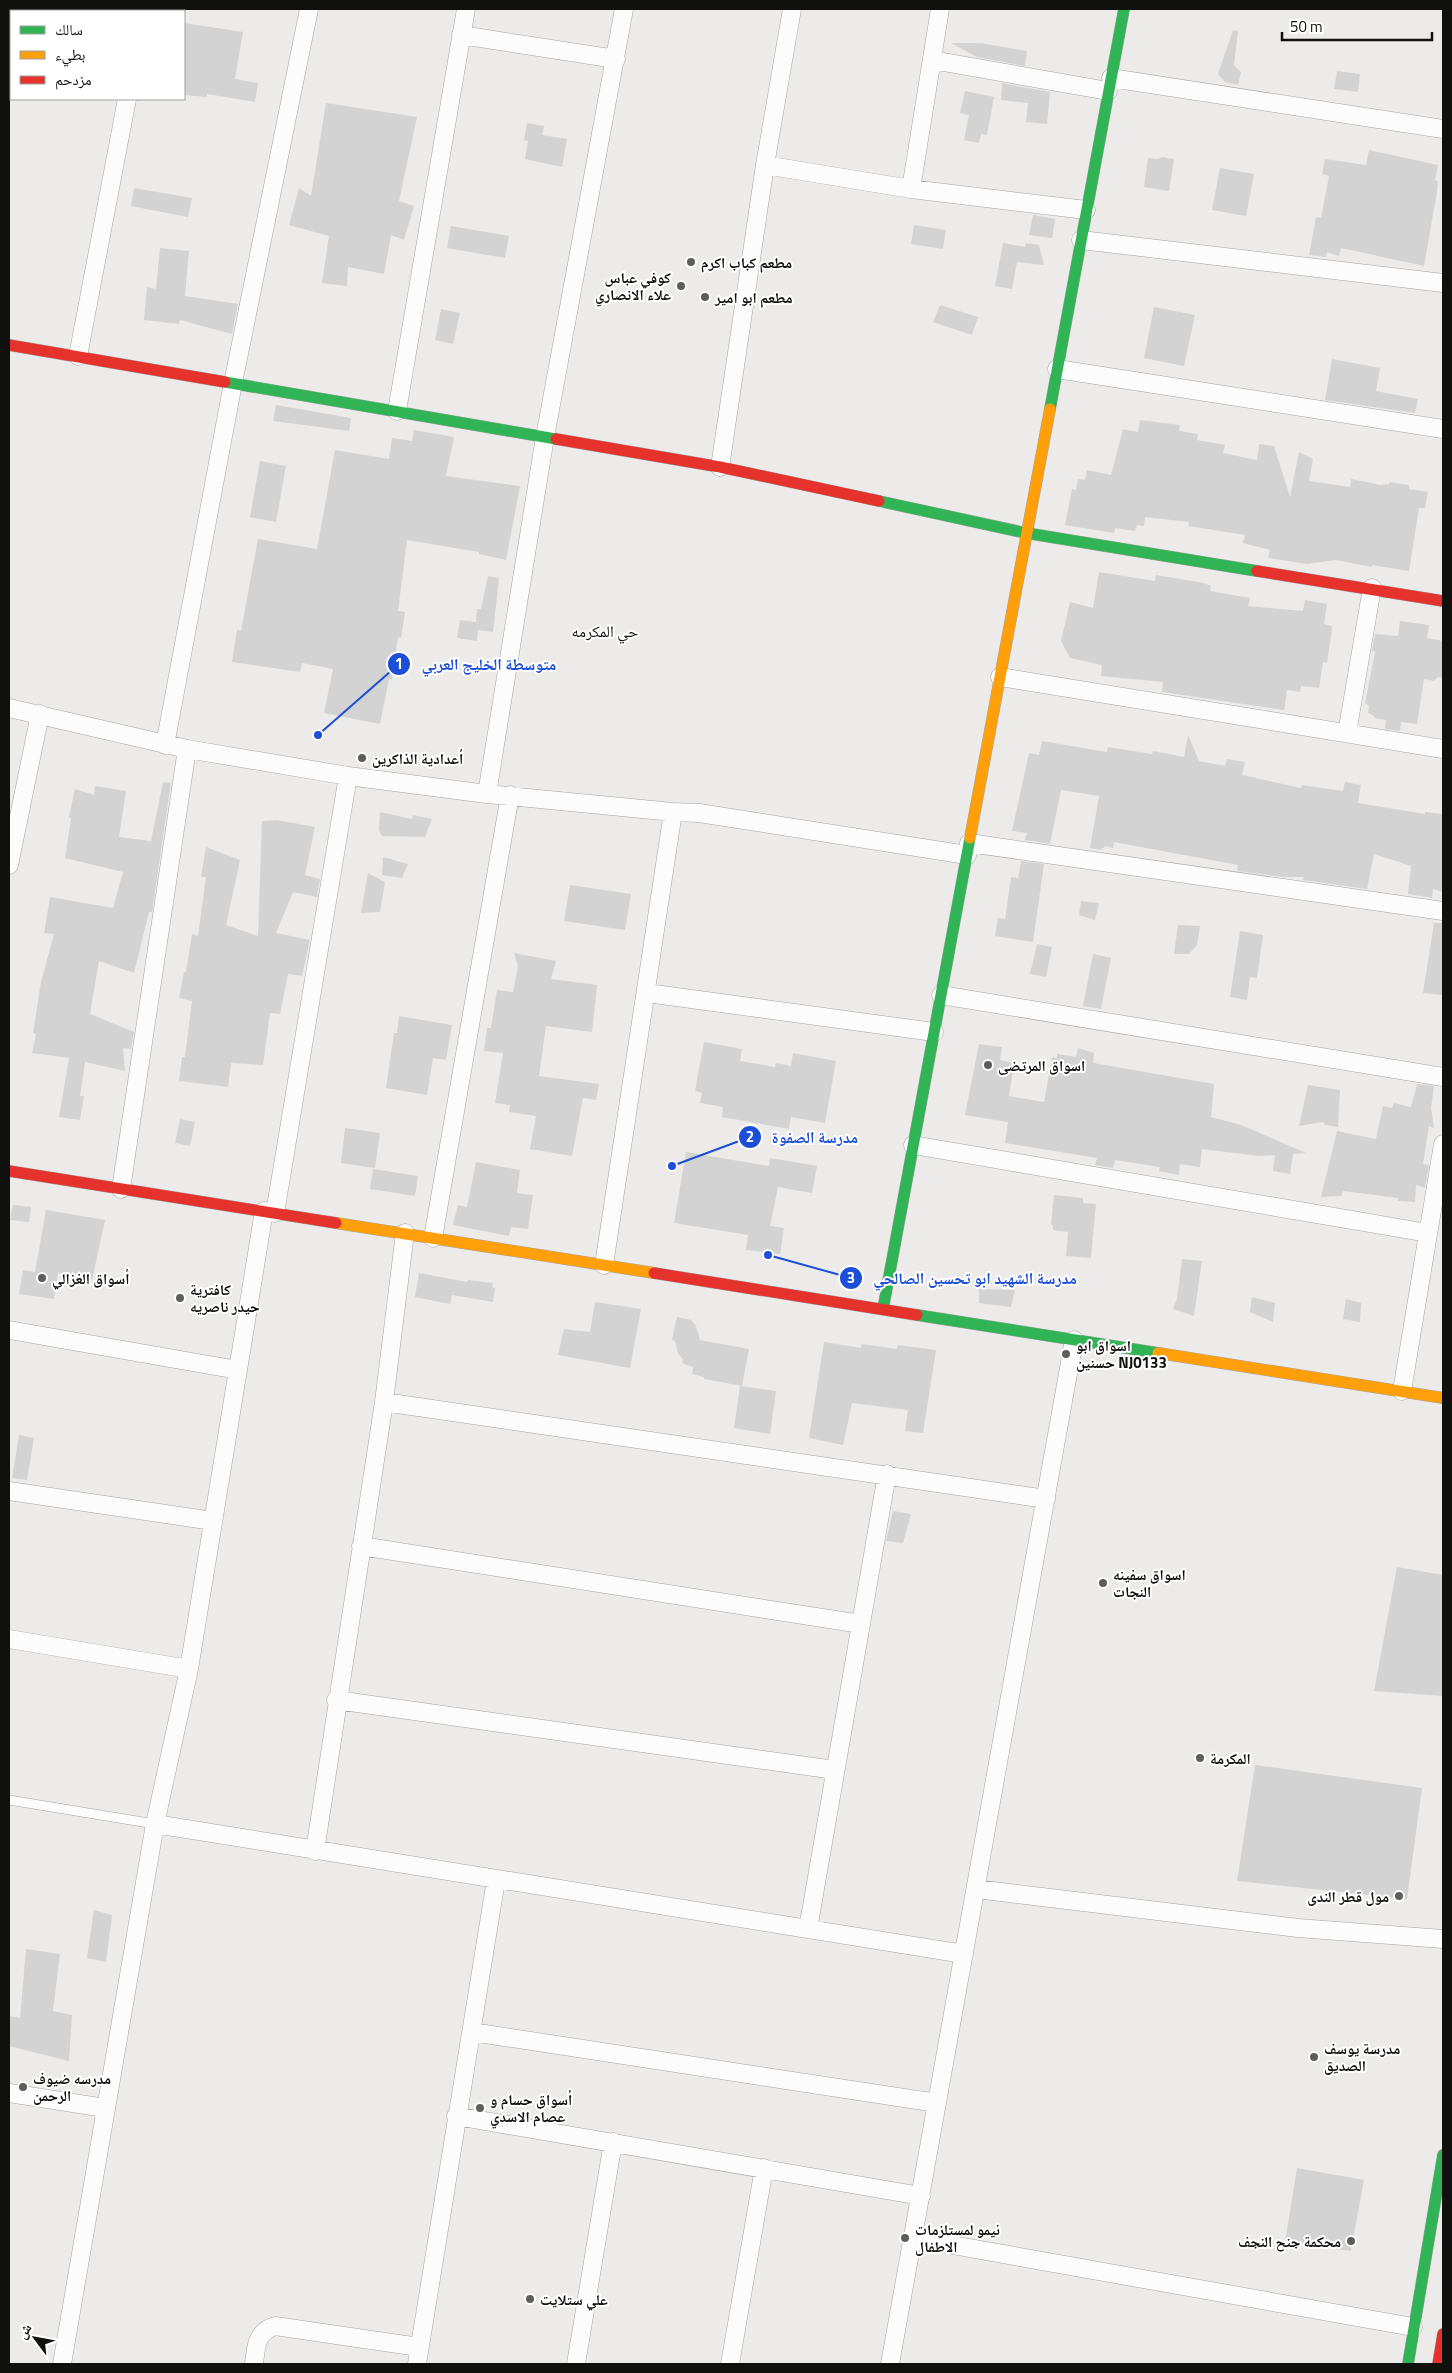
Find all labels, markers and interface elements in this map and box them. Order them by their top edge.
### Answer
legend [10,10,185,100]
scale bar [1282,10,1432,42]
text: 50 m [1290,15,1323,38]
text: سالك [55,18,83,41]
text: بطيء [55,43,85,67]
text: مزدحم [55,68,92,91]
place label: مطعم كباب اكرم [701,251,792,274]
marker: مطعم كباب اكرم [685,256,697,268]
place label: كوفي عباس علاء الانصاري [595,266,671,306]
marker: كوفي عباس علاء الانصاري [675,280,687,292]
place label: مطعم ابو امير [714,286,793,309]
marker: مطعم ابو امير [699,291,711,303]
district label: حي المكرمه [572,619,638,644]
callout: متوسطة الخليج العربي [386,649,566,680]
text: 1 [395,652,403,675]
text: متوسطة الخليج العربي [422,652,556,677]
place label: أعدادية الذاكرين [372,747,463,770]
marker: أعدادية الذاكرين [356,752,368,764]
place label: اسواق المرتضى [998,1054,1085,1077]
marker: اسواق المرتضى [982,1059,994,1071]
callout: مدرسة الصفوة [737,1122,868,1153]
text: 2 [746,1125,754,1148]
text: مدرسة الصفوة [772,1125,858,1149]
callout: مدرسة الشهيد ابو تحسين الصالحي [839,1263,1087,1294]
text: 3 [847,1266,855,1289]
text: مدرسة الشهيد ابو تحسين الصالحي [873,1266,1077,1291]
place label: أسواق الغزالي [52,1267,129,1290]
marker: أسواق الغزالي [36,1272,48,1284]
place label: كافترية حيدر ناصريه [190,1278,260,1318]
marker: كافترية حيدر ناصريه [174,1292,186,1304]
place label: اسواق ابو حسنين NJ0133 [1076,1334,1167,1374]
marker: اسواق ابو حسنين NJ0133 [1060,1348,1072,1360]
place label: اسواق سفينه النجات [1113,1563,1186,1603]
marker: اسواق سفينه النجات [1097,1577,1109,1589]
place label: المكرمة [1210,1747,1251,1770]
marker: المكرمة [1194,1752,1206,1764]
place label: مول قطر الندى [1307,1885,1389,1908]
marker: مول قطر الندى [1393,1890,1405,1902]
place label: مدرسة يوسف الصديق [1324,2037,1400,2077]
marker: مدرسة يوسف الصديق [1308,2051,1320,2063]
place label: مدرسه ضيوف الرحمن [33,2067,111,2107]
marker: مدرسه ضيوف الرحمن [17,2081,29,2093]
place label: أسواق حسام و عصام الاسدي [490,2088,572,2128]
marker: أسواق حسام و عصام الاسدي [474,2102,486,2114]
place label: نيمو لمستلزمات الاطفال [915,2218,1000,2258]
place label: محكمة جنح النجف [1238,2230,1341,2253]
marker: نيمو لمستلزمات الاطفال [899,2232,911,2244]
marker: محكمة جنح النجف [1345,2235,1357,2247]
place label: علي ستلايت [540,2288,608,2311]
marker: علي ستلايت [524,2293,536,2305]
north arrow [10,2313,60,2363]
text: ش [11,2319,36,2343]

